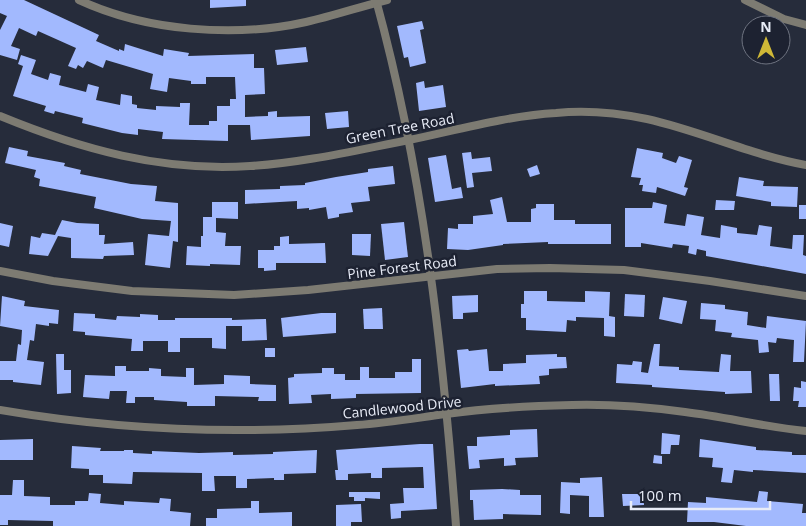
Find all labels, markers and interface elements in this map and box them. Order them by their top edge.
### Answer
north arrow [741,15,791,65]
text: N [760,17,772,36]
street label: Green Tree Road [344,108,456,148]
street label: Pine Forest Road [346,251,458,283]
street label: Candlewood Drive [342,391,462,423]
scale bar [631,478,770,510]
text: 100 m [638,485,682,505]

